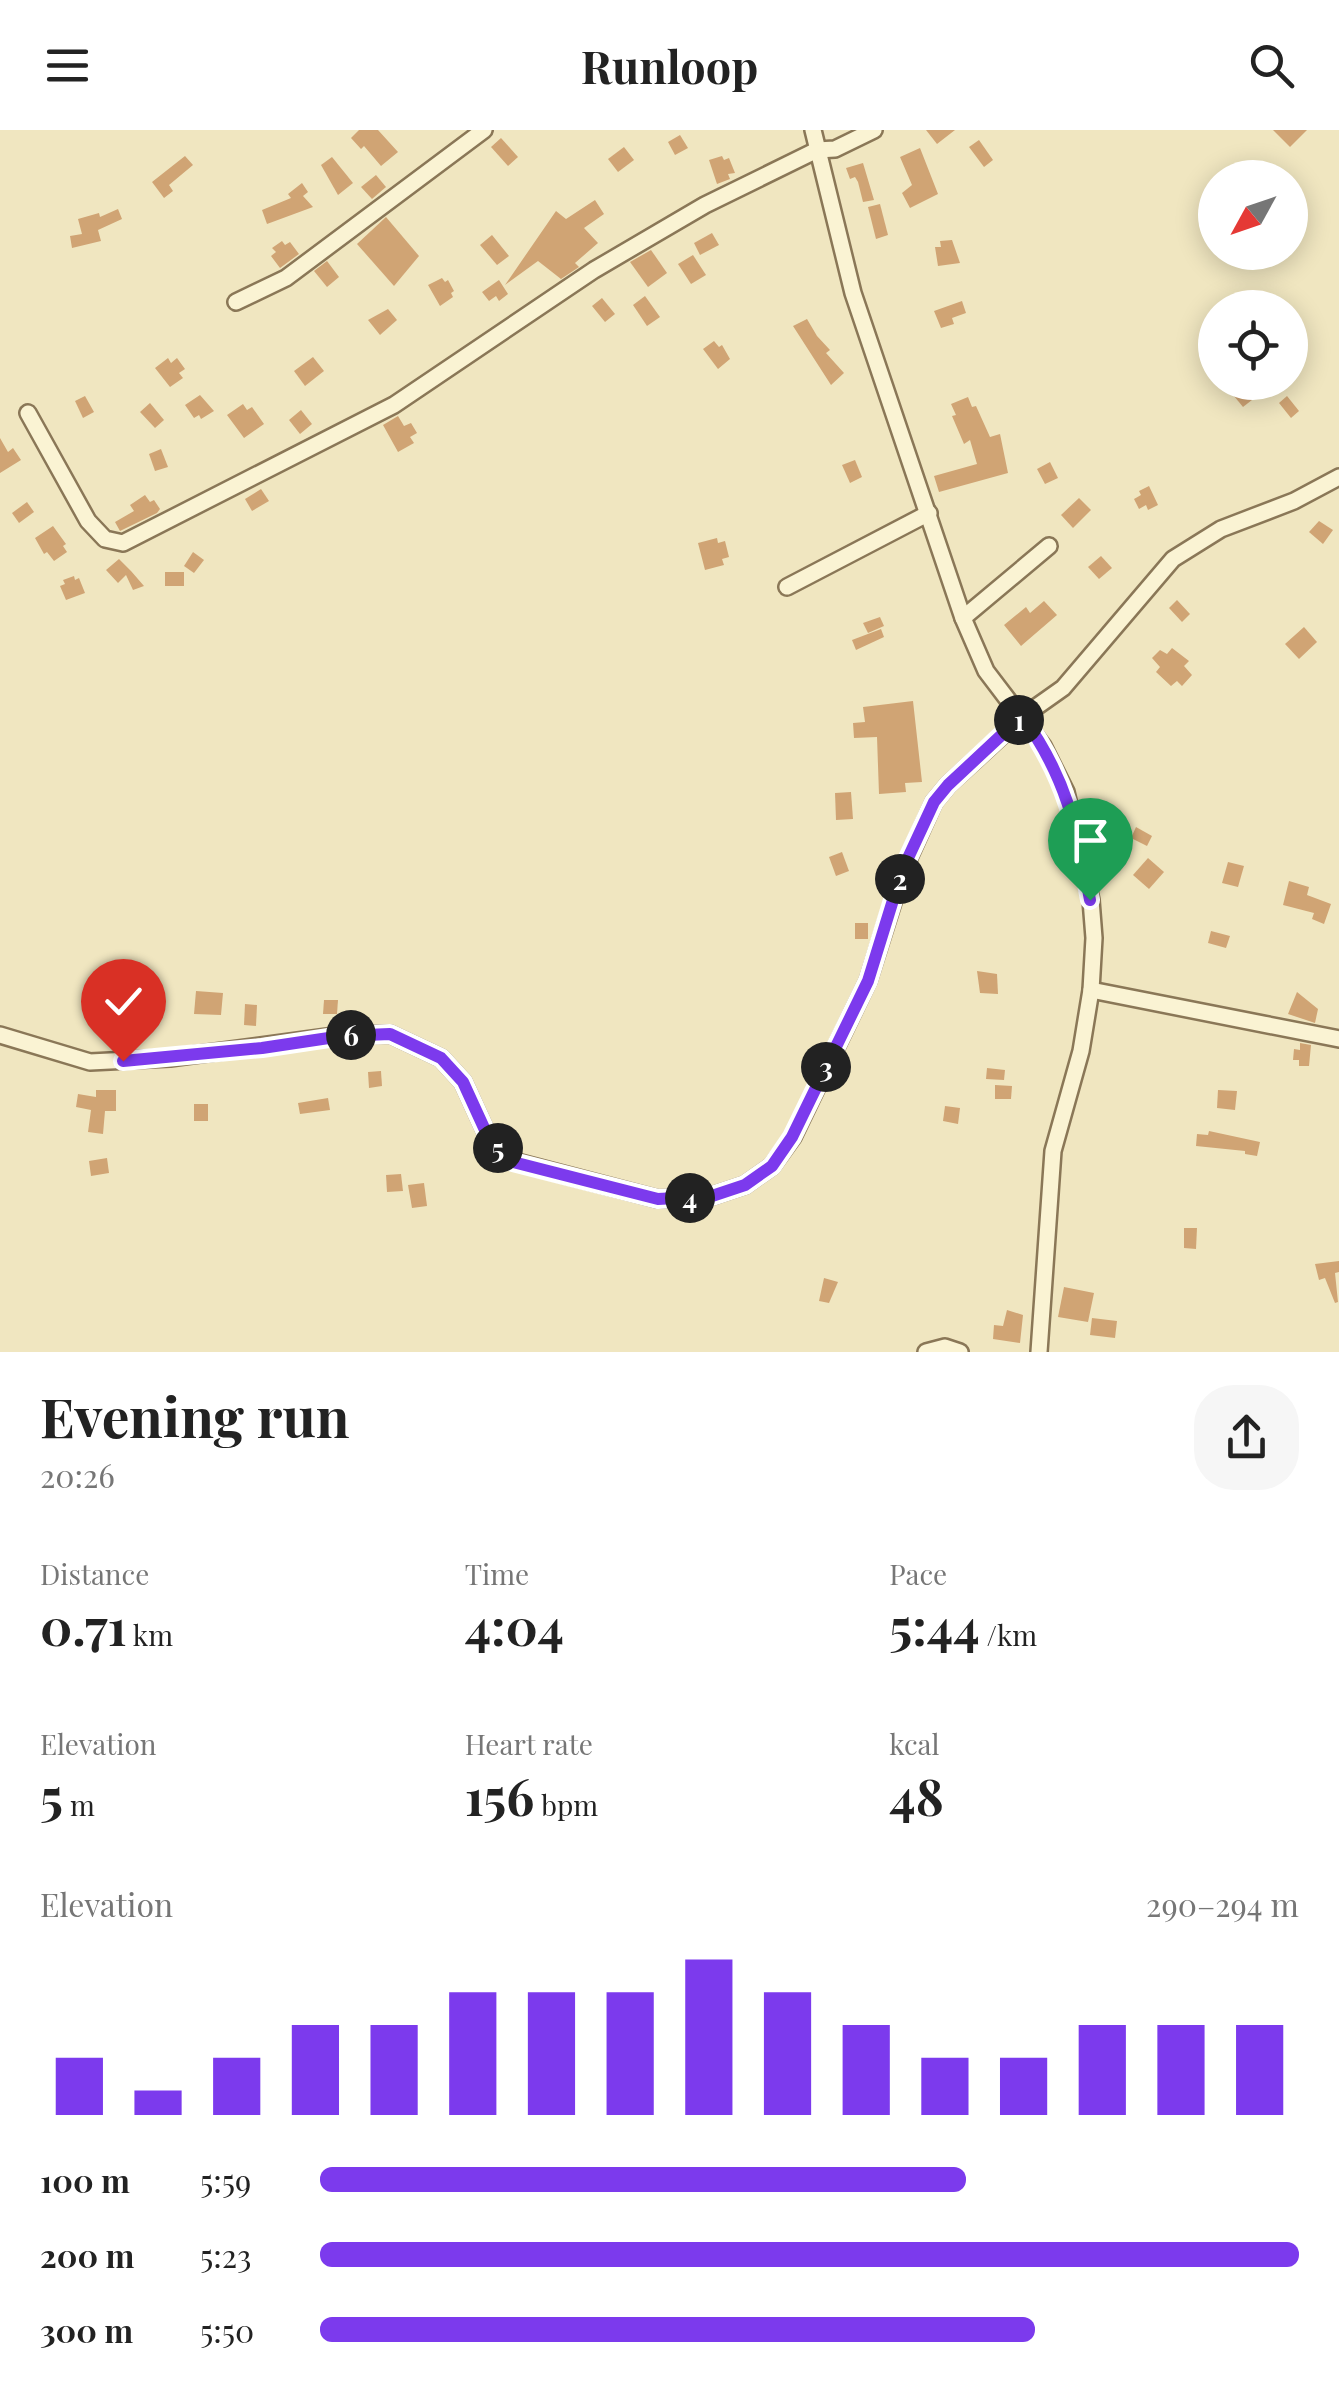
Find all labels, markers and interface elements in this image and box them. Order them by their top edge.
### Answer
text: Runloop [581,35,758,95]
icon: menu [40,38,95,93]
icon: search [1244,38,1299,93]
north arrow [1198,160,1308,270]
map controls [1198,160,1308,400]
button: locate [1198,290,1308,400]
pin: 1 [994,695,1044,745]
text: 1 [1014,701,1024,738]
pin [1048,798,1133,901]
icon: arrive [1063,813,1118,868]
pin: 2 [875,854,925,904]
text: 2 [893,860,907,897]
pin [81,959,166,1062]
icon: check [96,974,151,1029]
pin: 6 [326,1010,376,1060]
text: 6 [343,1016,359,1053]
pin: 3 [801,1042,851,1092]
text: 3 [819,1048,833,1085]
pin: 5 [473,1123,523,1173]
text: 5 [492,1129,504,1166]
pin: 4 [665,1173,715,1223]
text: 4 [683,1179,697,1216]
text: Evening run [40,1378,350,1452]
button: share [1194,1385,1299,1490]
text: 20:26 [40,1453,115,1496]
text: Distance [40,1555,149,1592]
text: Time [465,1555,529,1592]
text: Pace [889,1555,947,1592]
text: 0.71 [40,1592,127,1659]
text: 4:04 [465,1592,564,1659]
text: 5:44 [889,1592,980,1659]
text: km [127,1616,173,1653]
text: /km [980,1616,1037,1653]
text: Elevation [40,1725,156,1762]
text: Heart rate [465,1725,593,1762]
text: kcal [889,1725,940,1762]
text: 5 [40,1762,63,1829]
text: 156 [465,1762,534,1829]
text: 48 [889,1762,944,1829]
text: m [63,1786,95,1823]
text: bpm [534,1786,598,1823]
text: Elevation [40,1882,173,1925]
text: 290–294 m [1146,1882,1299,1925]
text: 100 m [40,2158,130,2201]
text: 5:59 [200,2158,251,2201]
text: 200 m [40,2233,134,2276]
text: 5:23 [200,2233,252,2276]
text: 300 m [40,2308,133,2351]
text: 5:50 [200,2308,254,2351]

